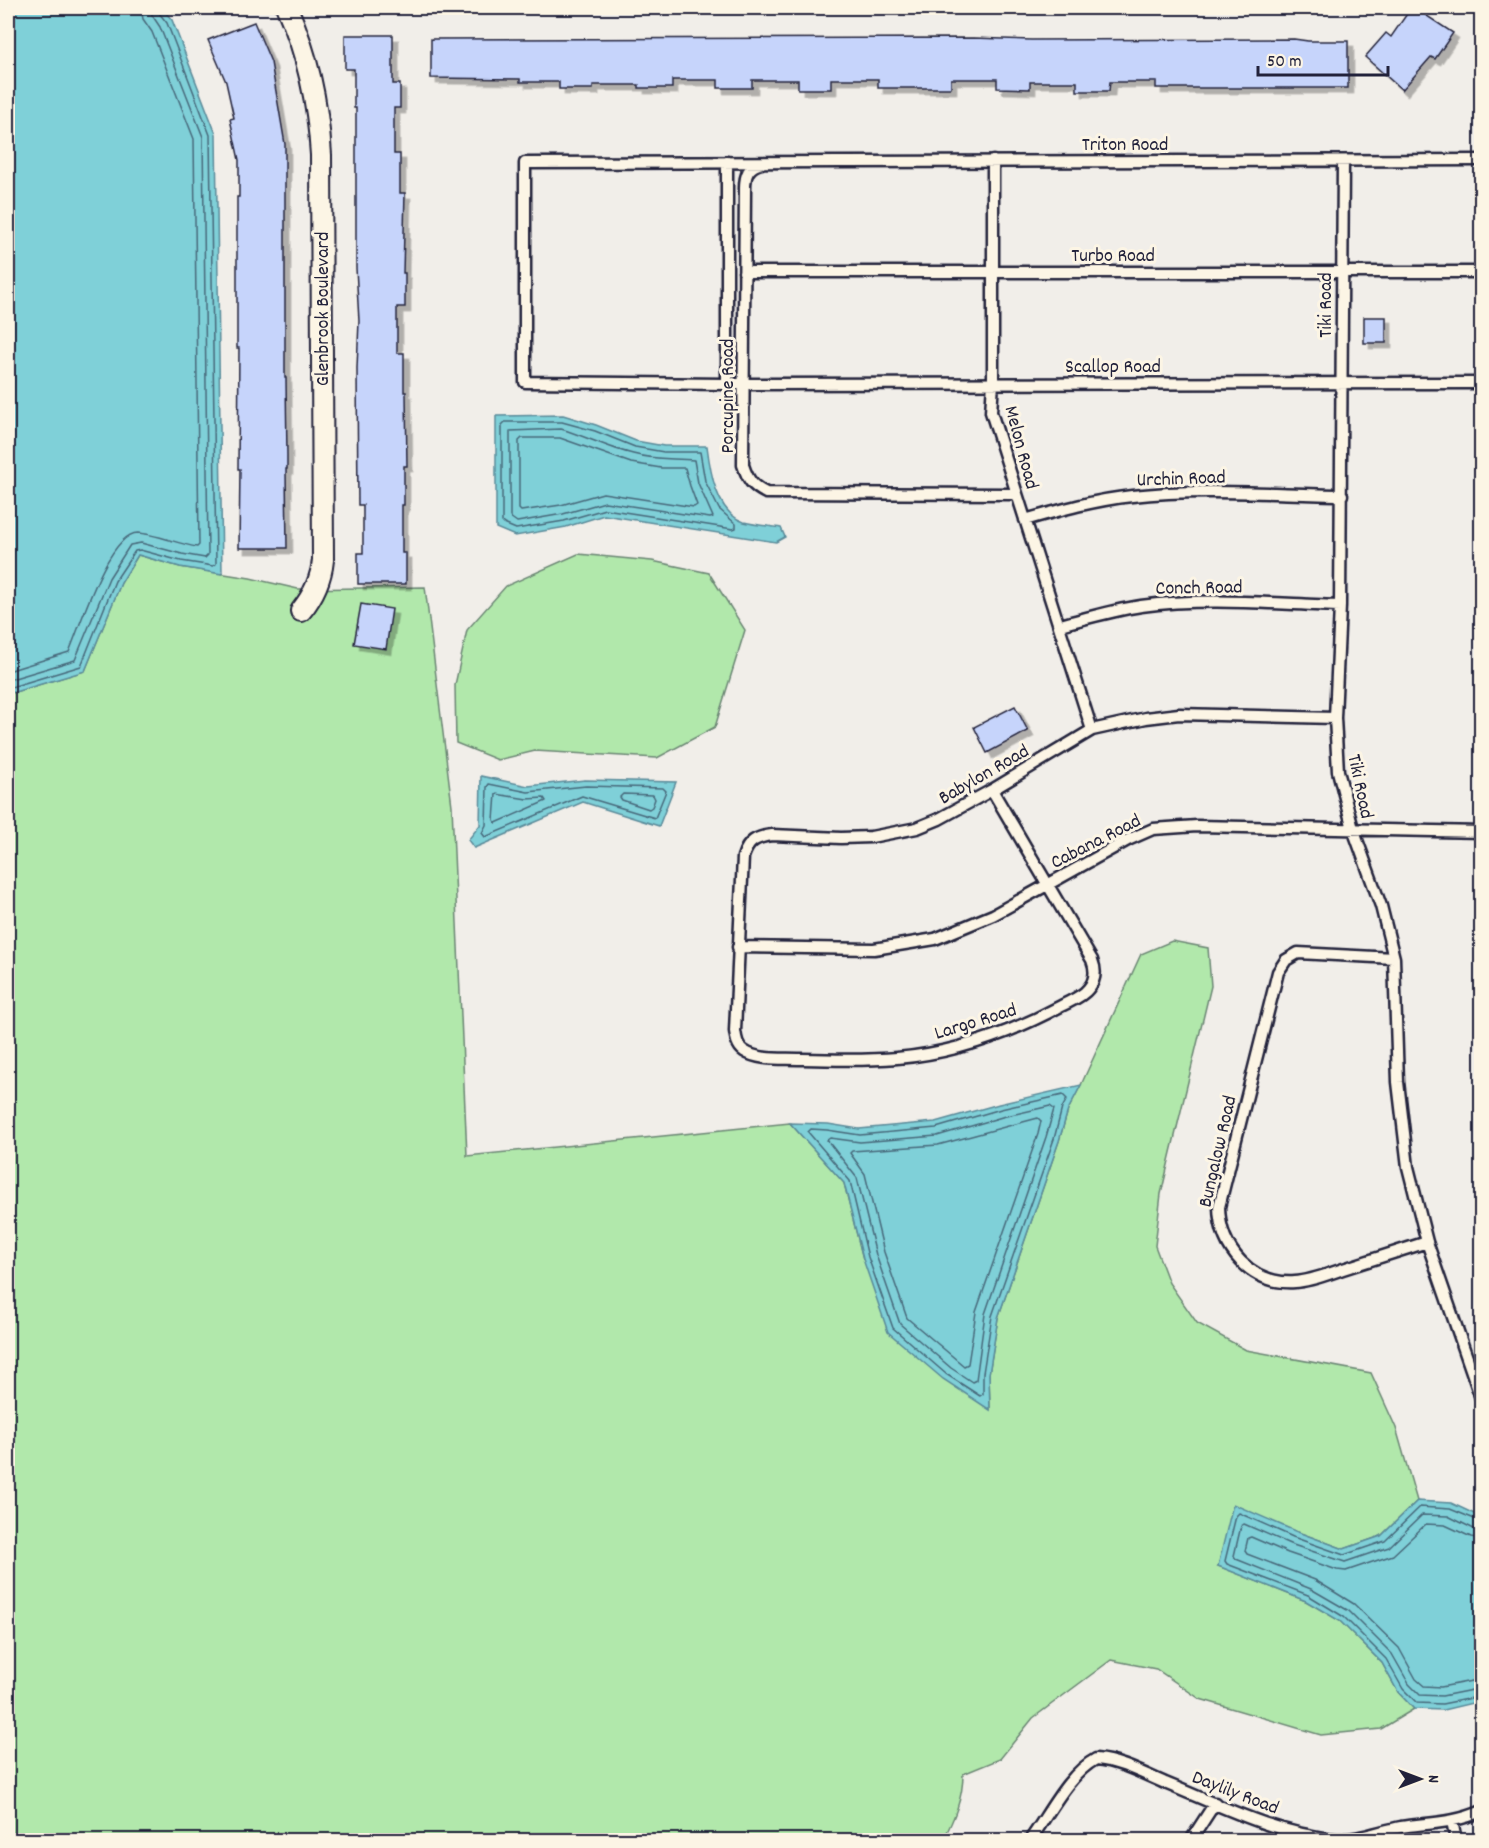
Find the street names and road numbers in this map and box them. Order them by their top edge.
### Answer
street label: Triton Road [1082,132,1168,160]
street label: Glenbrook Boulevard [310,232,338,386]
street label: Turbo Road [1071,243,1155,271]
street label: Tiki Road [1313,272,1341,338]
street label: Porcupine Road [715,339,743,453]
street label: Scallop Road [1065,354,1161,382]
street label: Melon Road [996,403,1045,493]
street label: Urchin Road [1136,464,1226,496]
street label: Conch Road [1155,574,1243,604]
street label: Babylon Road [934,738,1035,813]
street label: Tiki Road [1339,752,1380,822]
street label: Cabana Road [1046,808,1146,877]
street label: Largo Road [931,997,1020,1049]
street label: Bungalow Road [1192,1093,1245,1210]
street label: Daylily Road [1187,1764,1282,1823]

